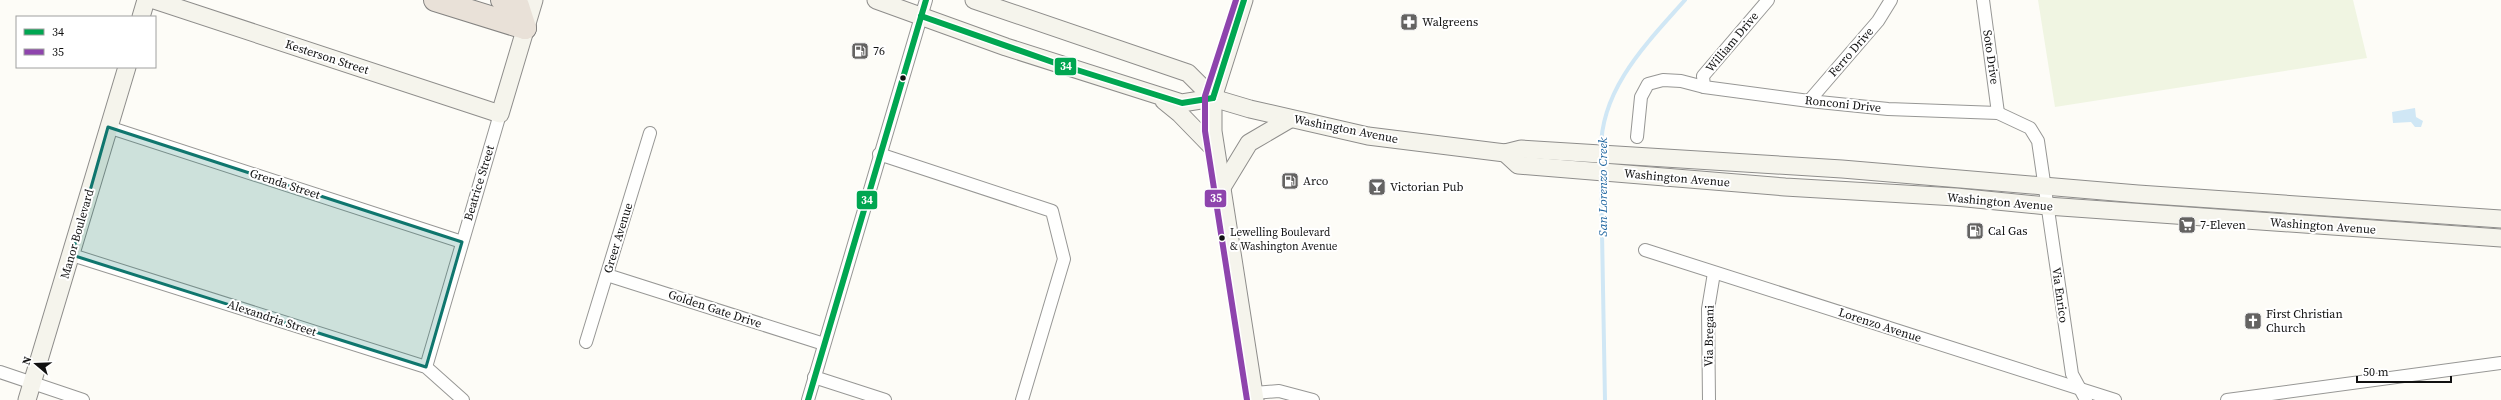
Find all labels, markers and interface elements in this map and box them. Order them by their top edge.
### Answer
street label: William Drive [1702,8,1762,76]
pharmacy icon: Walgreens [1399,12,1419,32]
place label: Walgreens [1422,14,1478,30]
legend [16,16,156,68]
text: 34 [52,24,64,40]
street label: Ferro Drive [1825,24,1877,80]
street label: Soto Drive [1979,29,2003,85]
street label: Kesterson Street [283,36,371,78]
fuel station icon: 76 [850,41,870,61]
place label: 76 [873,43,885,59]
text: 35 [52,44,64,60]
line badge: 34 [1054,57,1077,76]
text: 34 [1060,59,1072,74]
unlabelled marker [898,73,908,83]
street label: Ronconi Drive [1804,92,1882,116]
street label: Washington Avenue [1292,111,1400,147]
water label: San Lorenzo Creek [1594,136,1611,237]
street label: Beatrice Street [460,143,498,223]
street label: Grenda Street [248,165,322,203]
street label: Washington Avenue [1623,165,1731,191]
fuel station icon: Arco [1280,171,1300,191]
place label: Arco [1303,173,1329,189]
bar icon: Victorian Pub [1367,177,1387,197]
place label: Victorian Pub [1390,179,1463,195]
street label: Manor Boulevard [57,187,98,281]
line badge: 35 [1204,189,1227,208]
street label: Washington Avenue [1946,189,2054,215]
line badge: 34 [856,190,878,210]
text: 35 [1210,191,1222,206]
text: 34 [861,193,873,208]
street label: Greer Avenue [600,201,636,275]
street label: Washington Avenue [2270,214,2376,238]
supermarket icon: 7-Eleven [2177,215,2197,235]
place label: 7-Eleven [2200,217,2246,233]
fuel station icon: Cal Gas [1965,221,1985,241]
place label: Cal Gas [1988,223,2028,239]
place label: Lewelling Boulevard & Washington Avenue [1230,225,1338,254]
marker: Lewelling Boulevard & Washington Avenue [1217,233,1227,243]
street label: Via Enrico [2048,266,2072,324]
street label: Golden Gate Drive [666,286,764,332]
street label: Alexandria Street [226,296,319,340]
street label: Lorenzo Avenue [1836,304,1924,346]
street label: Via Bregani [1700,305,1718,367]
place label: First Christian Church [2266,306,2343,336]
church icon: First Christian Church [2243,311,2263,331]
north arrow [16,344,56,384]
text: N [19,355,35,367]
scale bar [2357,358,2451,384]
text: 50 m [2363,364,2389,380]

